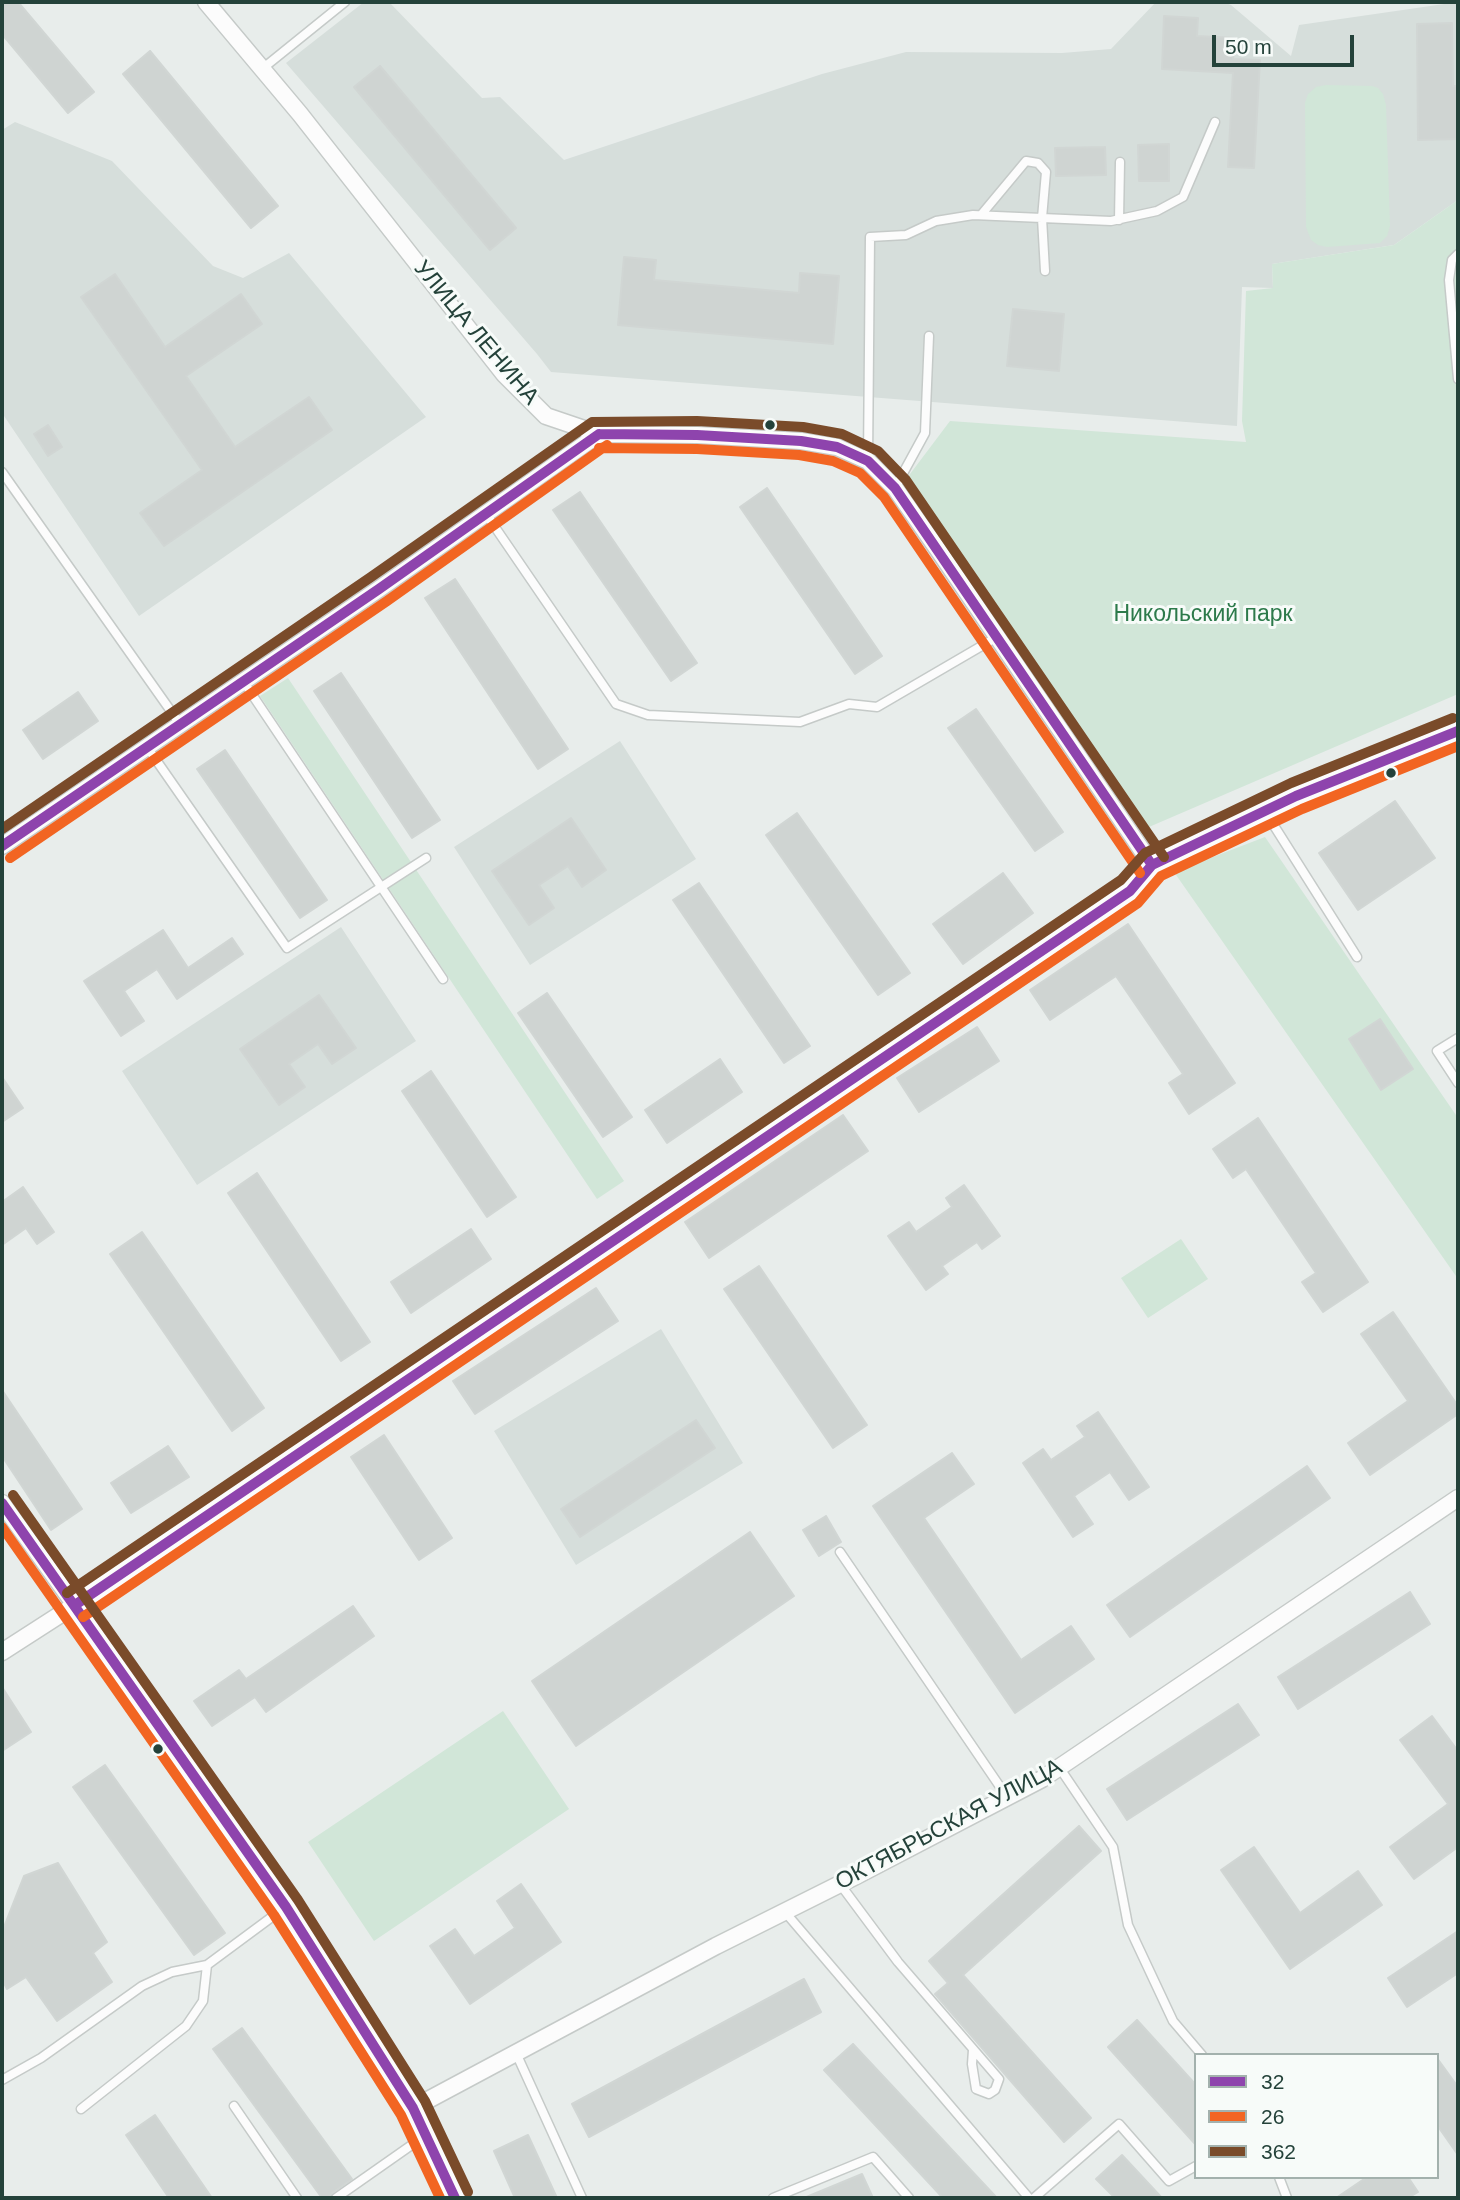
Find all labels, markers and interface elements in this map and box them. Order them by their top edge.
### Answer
scale bar [1215,21,1357,65]
text: 50 m [1225,35,1272,58]
street label: УЛИЦА ЛЕНИНА [408,255,544,411]
unlabelled marker [763,418,777,432]
park label: Никольский парк [1113,601,1293,629]
unlabelled marker [1384,766,1398,780]
unlabelled marker [151,1742,165,1756]
street label: ОКТЯБРЬСКАЯ УЛИЦА [831,1754,1067,1896]
legend [1194,2053,1439,2179]
text: 32 [1261,2070,1284,2093]
text: 26 [1261,2105,1284,2128]
text: 362 [1261,2140,1296,2163]

